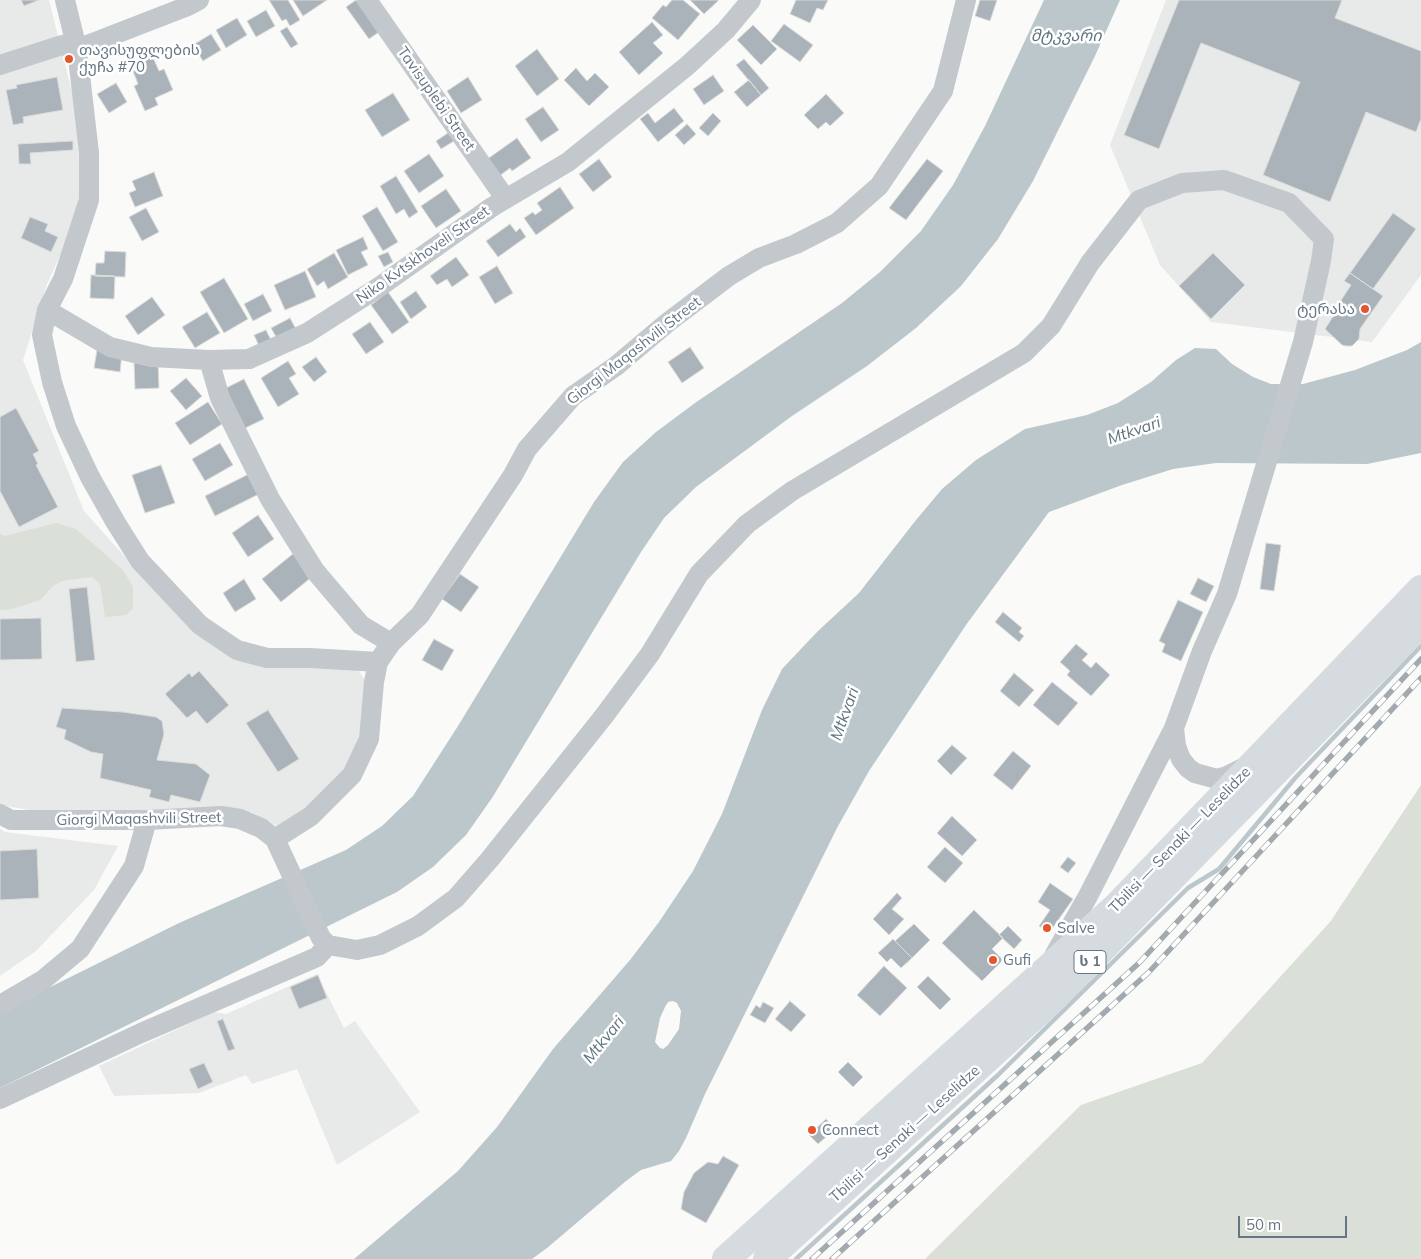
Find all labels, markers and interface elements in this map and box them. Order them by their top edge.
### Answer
water label: მტკვარი [1031,26,1101,46]
place label: თავისუფლების ქუჩა #70 [79,41,200,76]
street label: Tavisuplebi Street [393,43,479,155]
marker: თავისუფლების ქუჩა #70 [63,53,75,65]
street label: Niko Kvtskhoveli Street [353,202,493,308]
street label: Giorgi Maqashvili Street [563,293,705,409]
place label: ტერასა [1297,300,1355,318]
marker: ტერასა [1359,303,1371,315]
water label: Mtkvari [1105,413,1163,449]
water label: Mtkvari [827,685,863,743]
street label: Tbilisi — Senaki — Leselidze [1105,763,1255,917]
street label: Giorgi Maqashvili Street [56,809,222,829]
place label: Salve [1057,919,1095,937]
marker: Salve [1041,922,1053,934]
road number: ს 1 [1074,950,1106,974]
place label: Gufi [1003,951,1031,969]
marker: Gufi [987,954,999,966]
water label: Mtkvari [579,1013,629,1067]
street label: Tbilisi — Senaki — Leselidze [826,1062,984,1206]
place label: Connect [822,1121,879,1139]
marker: Connect [806,1124,818,1136]
scale bar [1241,1206,1350,1238]
text: 50 m [1246,1215,1281,1234]

